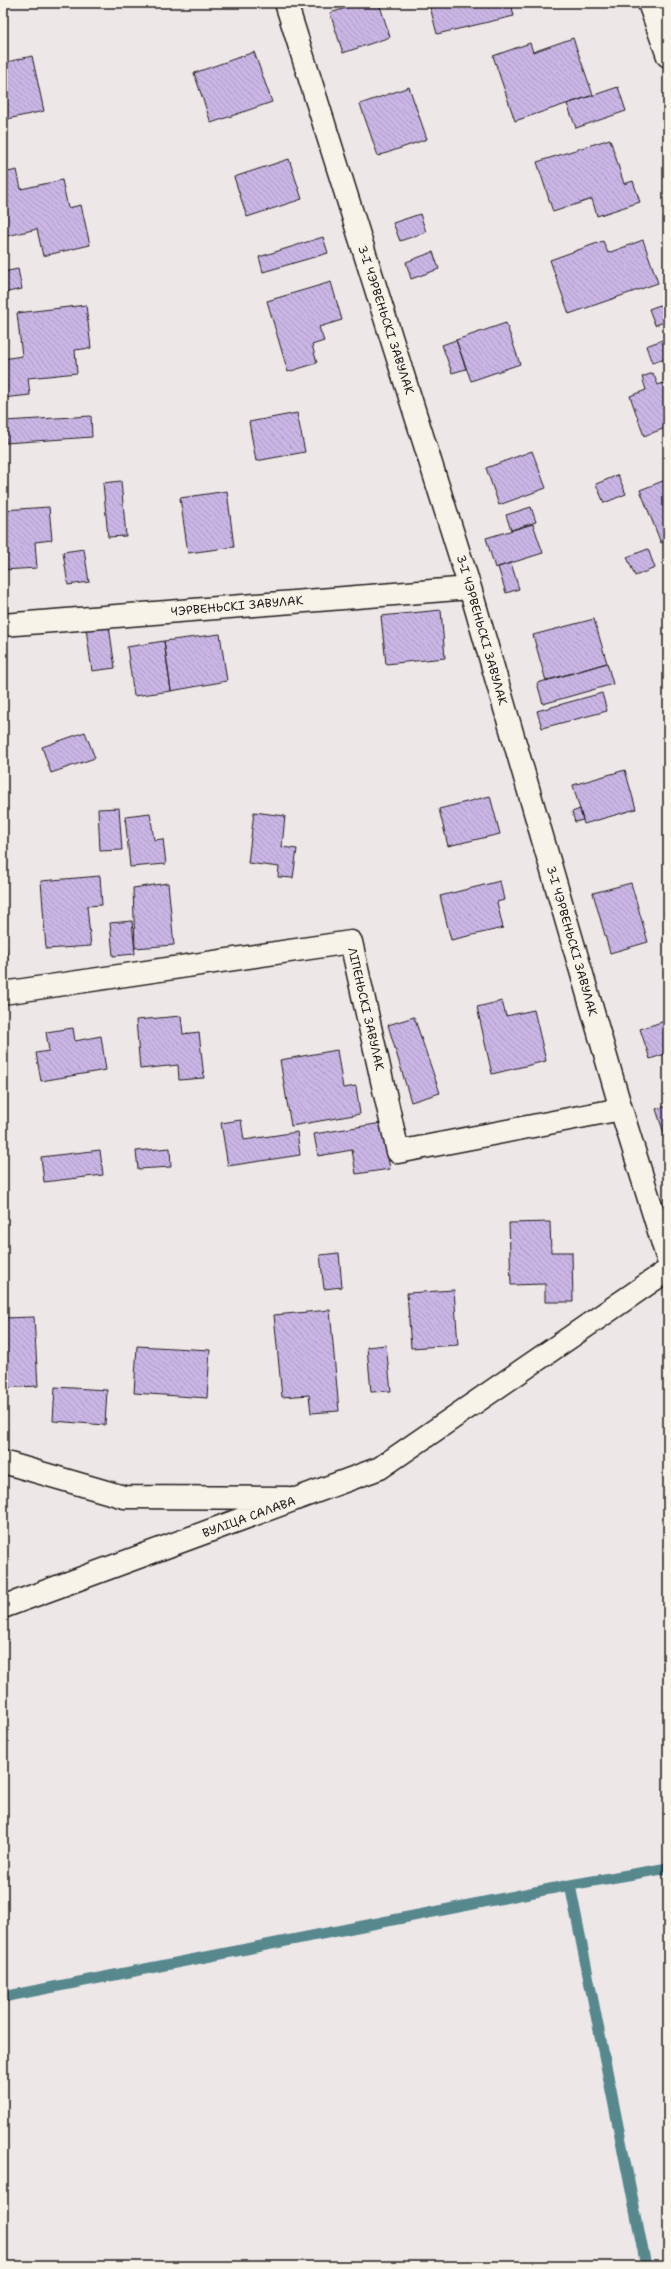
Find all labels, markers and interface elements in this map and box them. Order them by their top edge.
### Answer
street label: 3-І ЧЭРВЕНЬСКІ ЗАВУЛАК [354,243,418,397]
street label: 3-І ЧЭРВЕНЬСКІ ЗАВУЛАК [453,553,511,707]
street label: ЧЭРВЕНЬСКІ ЗАВУЛАК [170,592,304,620]
street label: 3-І ЧЭРВЕНЬСКІ ЗАВУЛАК [543,864,601,1018]
street label: ЛІПЕНЬСКІ ЗАВУЛАК [344,946,388,1073]
street label: ВУЛІЦА САЛАВА [200,1493,298,1541]

